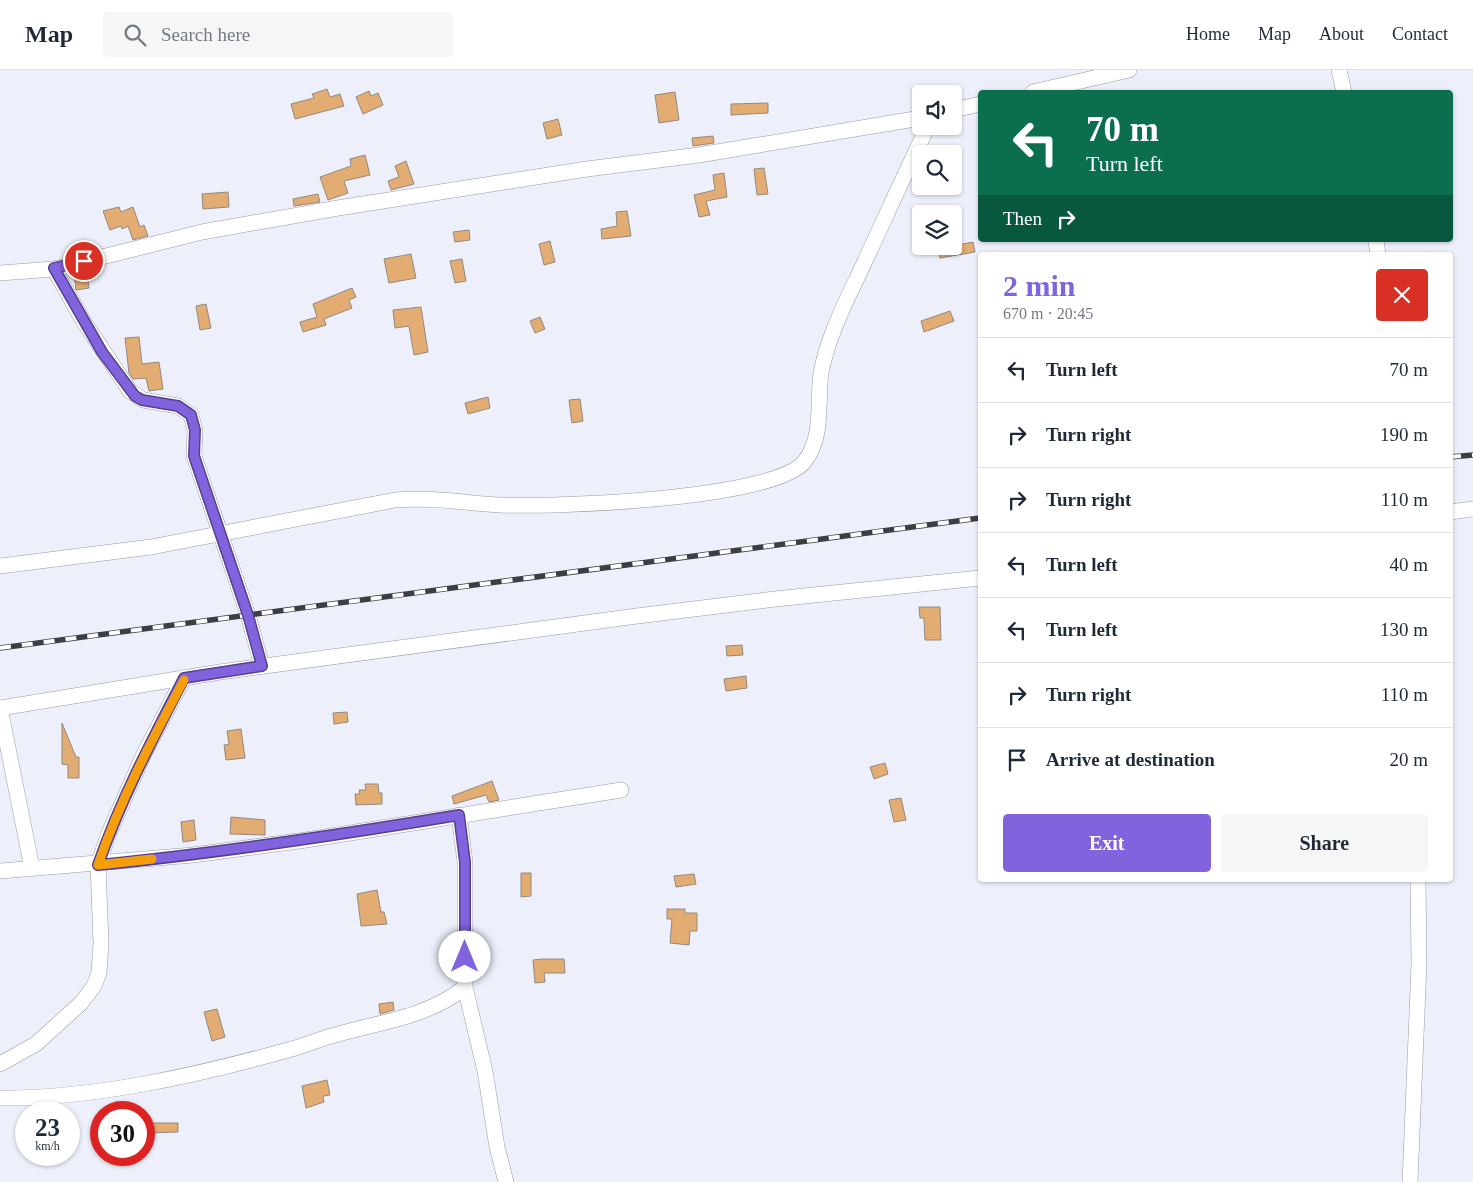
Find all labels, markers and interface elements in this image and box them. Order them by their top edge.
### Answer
search box [103,12,453,57]
text: Map [25,21,73,47]
icon: search [121,21,149,49]
text: Search here [161,24,250,45]
text: Home [1186,24,1230,44]
text: Map [1258,24,1291,44]
text: About [1319,24,1364,44]
text: Contact [1392,24,1448,44]
map controls [912,85,962,255]
button: sound [912,85,962,135]
icon: left [1003,110,1068,175]
text: 70 m [1086,110,1159,149]
button: search [912,145,962,195]
text: Turn left [1086,151,1163,176]
button: layers [912,205,962,255]
icon: right [1052,205,1080,233]
text: Then [1003,208,1042,229]
pin [63,240,105,282]
icon: arrive [70,247,98,275]
text: 2 min [1003,269,1076,302]
button: close [1376,269,1428,321]
text: 670 m · 20:45 [1003,305,1093,322]
icon: left [1003,356,1031,384]
text: Turn left [1046,359,1118,380]
text: 70 m [1389,359,1428,380]
icon: right [1003,421,1031,449]
text: Turn right [1046,424,1131,445]
text: 190 m [1380,424,1428,445]
icon: right [1003,486,1031,514]
text: Turn right [1046,489,1131,510]
text: 110 m [1381,489,1428,510]
icon: left [1003,551,1031,579]
text: Turn left [1046,554,1118,575]
text: 40 m [1389,554,1428,575]
icon: left [1003,616,1031,644]
text: Turn left [1046,619,1118,640]
text: 130 m [1380,619,1428,640]
icon: right [1003,681,1031,709]
text: Turn right [1046,684,1131,705]
text: 110 m [1381,684,1428,705]
icon: arrive [1003,746,1031,774]
text: Arrive at destination [1046,749,1215,770]
text: 20 m [1389,749,1428,770]
button: Exit [1003,814,1211,872]
button: Share [1221,814,1428,872]
position arrow [438,930,490,982]
speed limit sign: 30 [90,1101,155,1166]
text: 23 [35,1114,60,1141]
text: km/h [35,1139,60,1153]

